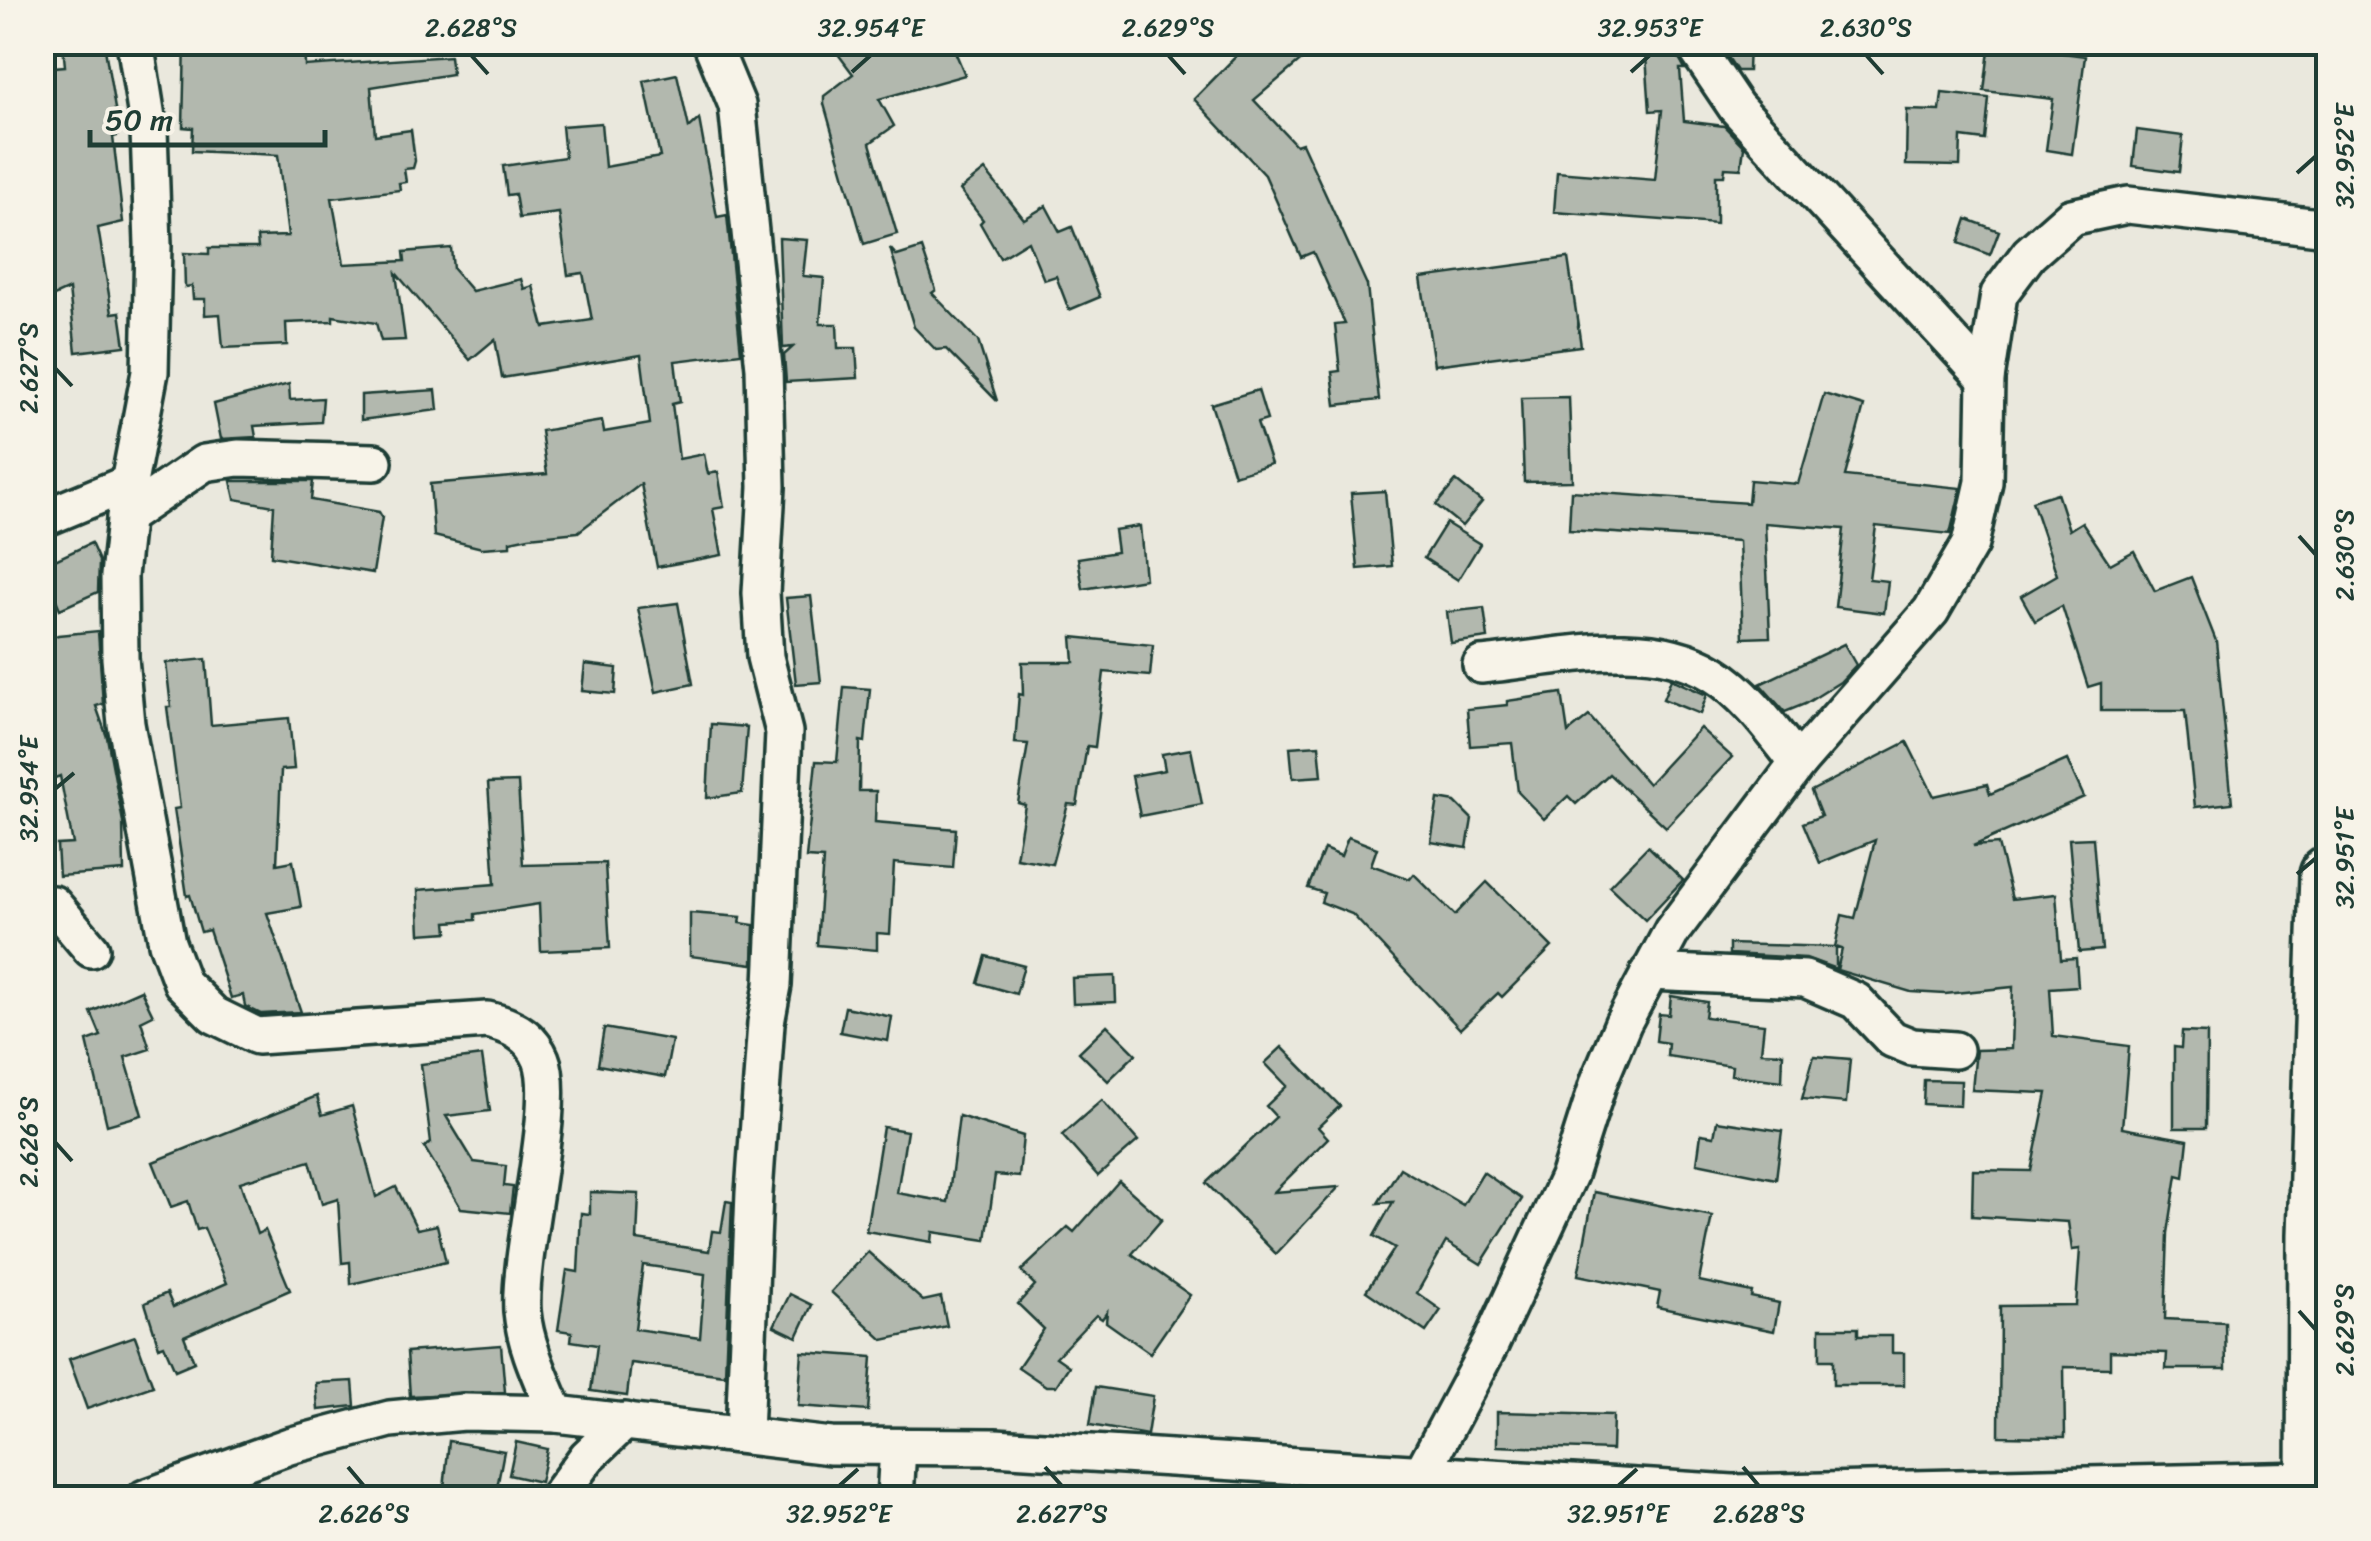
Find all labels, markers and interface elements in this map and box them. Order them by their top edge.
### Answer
text: 2.628°S [425,5,517,50]
text: 32.954°E [818,5,926,50]
text: 2.629°S [1122,5,1214,50]
text: 32.953°E [1598,5,1704,50]
text: 2.630°S [1820,5,1912,50]
scale bar [90,85,325,147]
text: 50 m [105,93,173,147]
text: 32.952°E [2322,101,2367,209]
text: 2.627°S [6,322,51,414]
text: 2.630°S [2322,509,2367,601]
text: 32.954°E [6,734,51,842]
text: 32.951°E [2322,805,2367,909]
text: 2.626°S [6,1096,51,1188]
text: 2.629°S [2322,1284,2367,1376]
text: 2.626°S [318,1491,410,1536]
text: 32.952°E [786,1491,894,1536]
text: 2.627°S [1016,1491,1108,1536]
text: 32.951°E [1567,1491,1671,1536]
text: 2.628°S [1713,1491,1805,1536]

